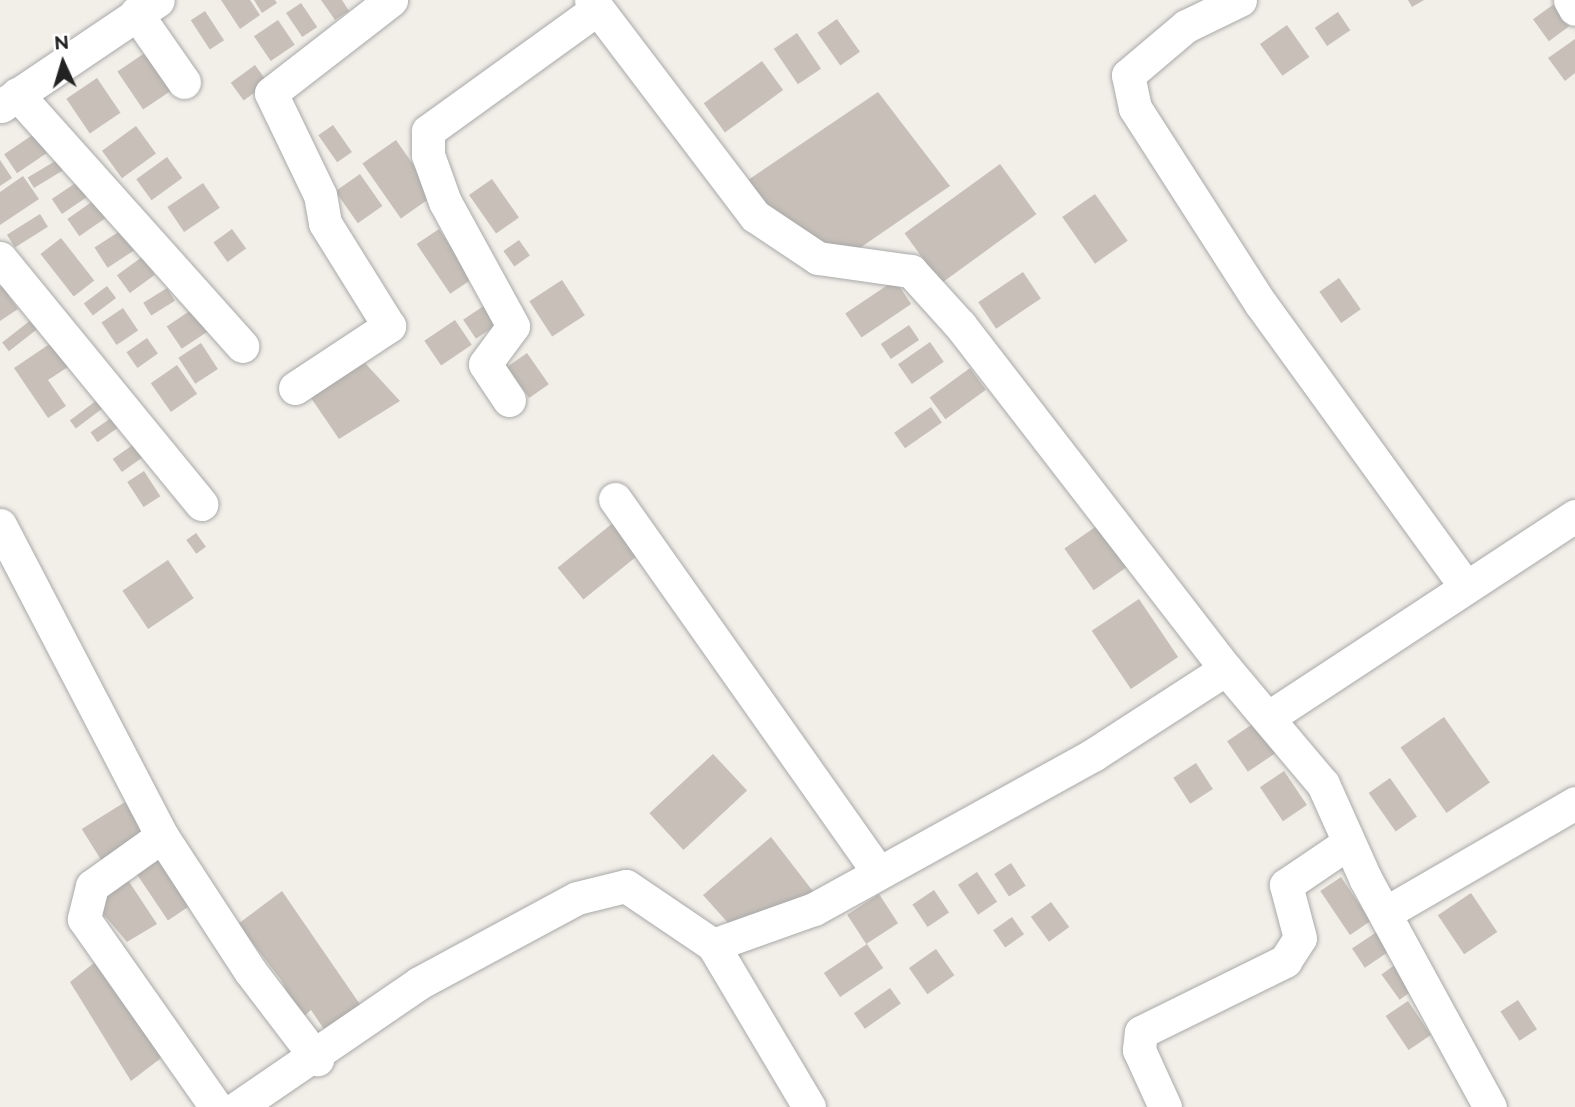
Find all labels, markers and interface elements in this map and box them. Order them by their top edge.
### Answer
north arrow [28,28,98,98]
text: N [54,31,70,54]

